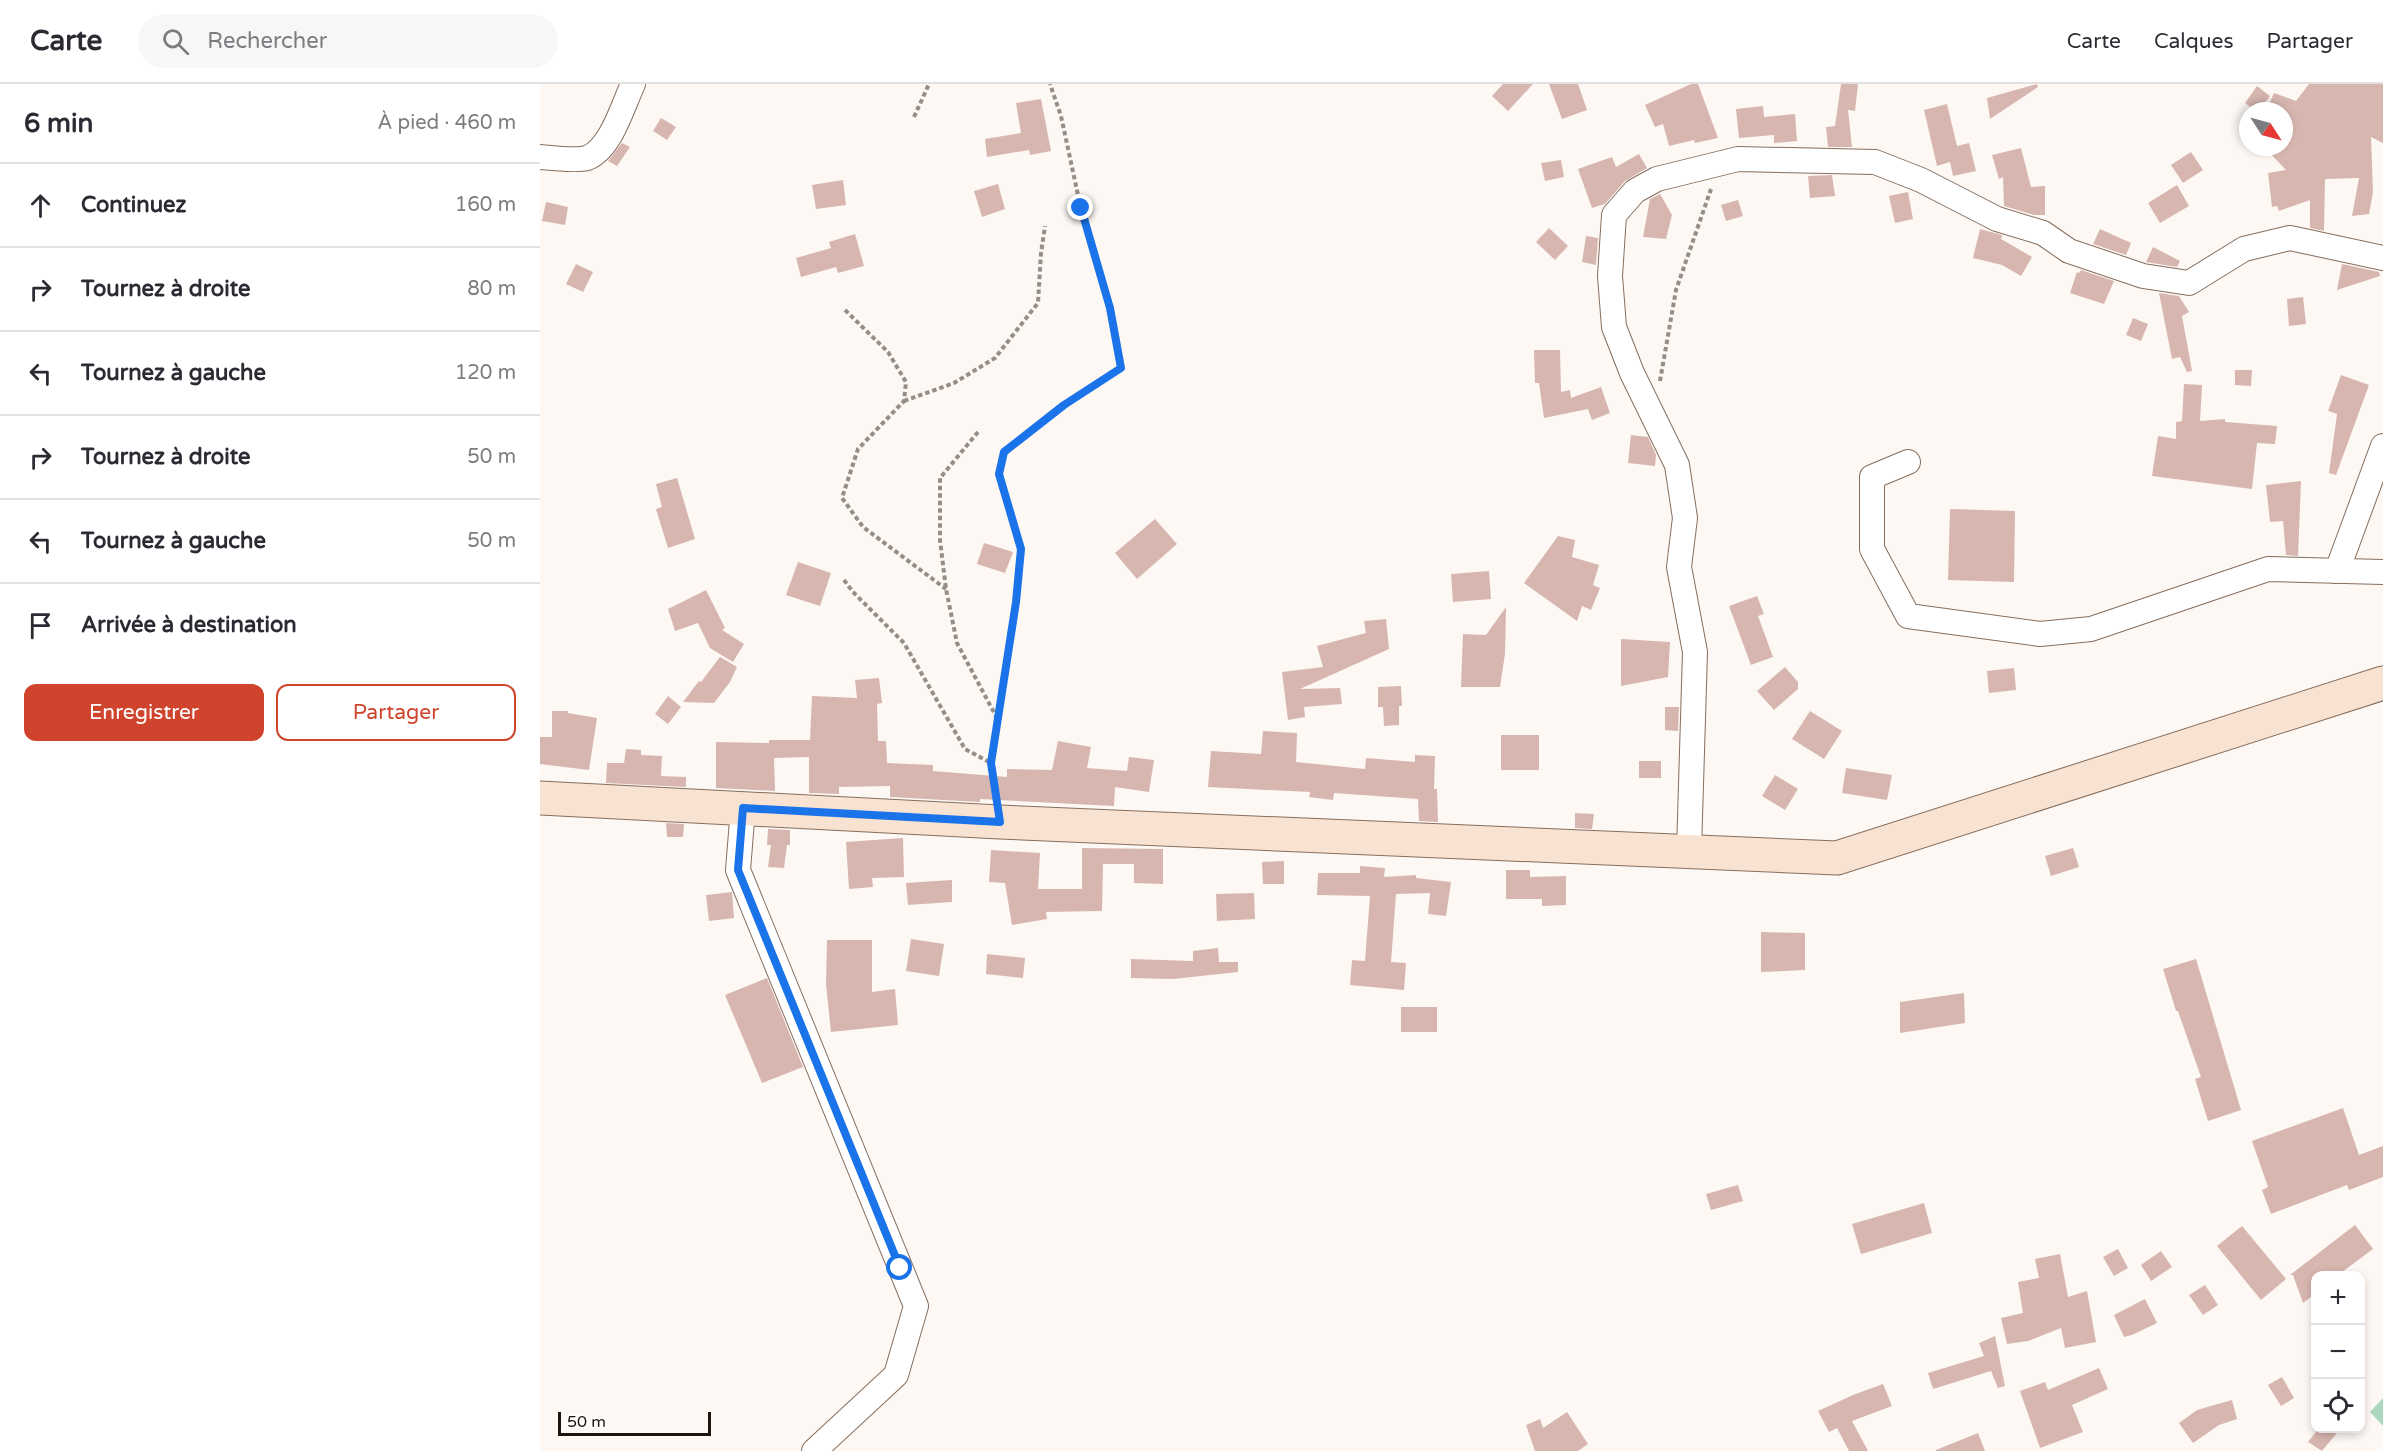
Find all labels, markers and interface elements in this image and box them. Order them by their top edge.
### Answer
search box [138,14,558,68]
text: Carte [30,24,102,58]
icon: search [159,25,192,58]
text: Rechercher [207,28,327,54]
text: Carte [2067,29,2121,54]
text: Calques [2154,29,2234,54]
text: Partager [2267,29,2353,54]
north arrow [2239,102,2293,156]
text: 6 min [24,108,93,139]
text: À pied · 460 m [378,111,516,135]
icon: ahead [24,189,57,222]
text: Continuez [81,192,186,218]
text: 160 m [455,193,516,217]
route end [1067,194,1093,220]
icon: right [24,273,57,306]
text: Tournez à droite [81,276,250,302]
text: 80 m [467,277,516,301]
icon: left [24,357,57,390]
text: Tournez à gauche [81,360,266,386]
text: 120 m [455,361,516,385]
icon: right [24,441,57,474]
text: Tournez à droite [81,444,250,470]
text: 50 m [467,445,516,469]
icon: left [24,525,57,558]
text: Tournez à gauche [81,528,266,554]
text: 50 m [467,529,516,553]
icon: arrive [24,609,57,642]
text: Arrivée à destination [81,612,297,638]
button: Enregistrer [24,684,264,741]
button: Partager [276,684,516,741]
route start [886,1254,912,1280]
map controls [2311,1271,2365,1433]
button: + [2311,1271,2365,1325]
button: − [2311,1325,2365,1379]
button: locate [2311,1379,2365,1433]
scale bar [558,1409,711,1436]
text: 50 m [567,1412,606,1432]

